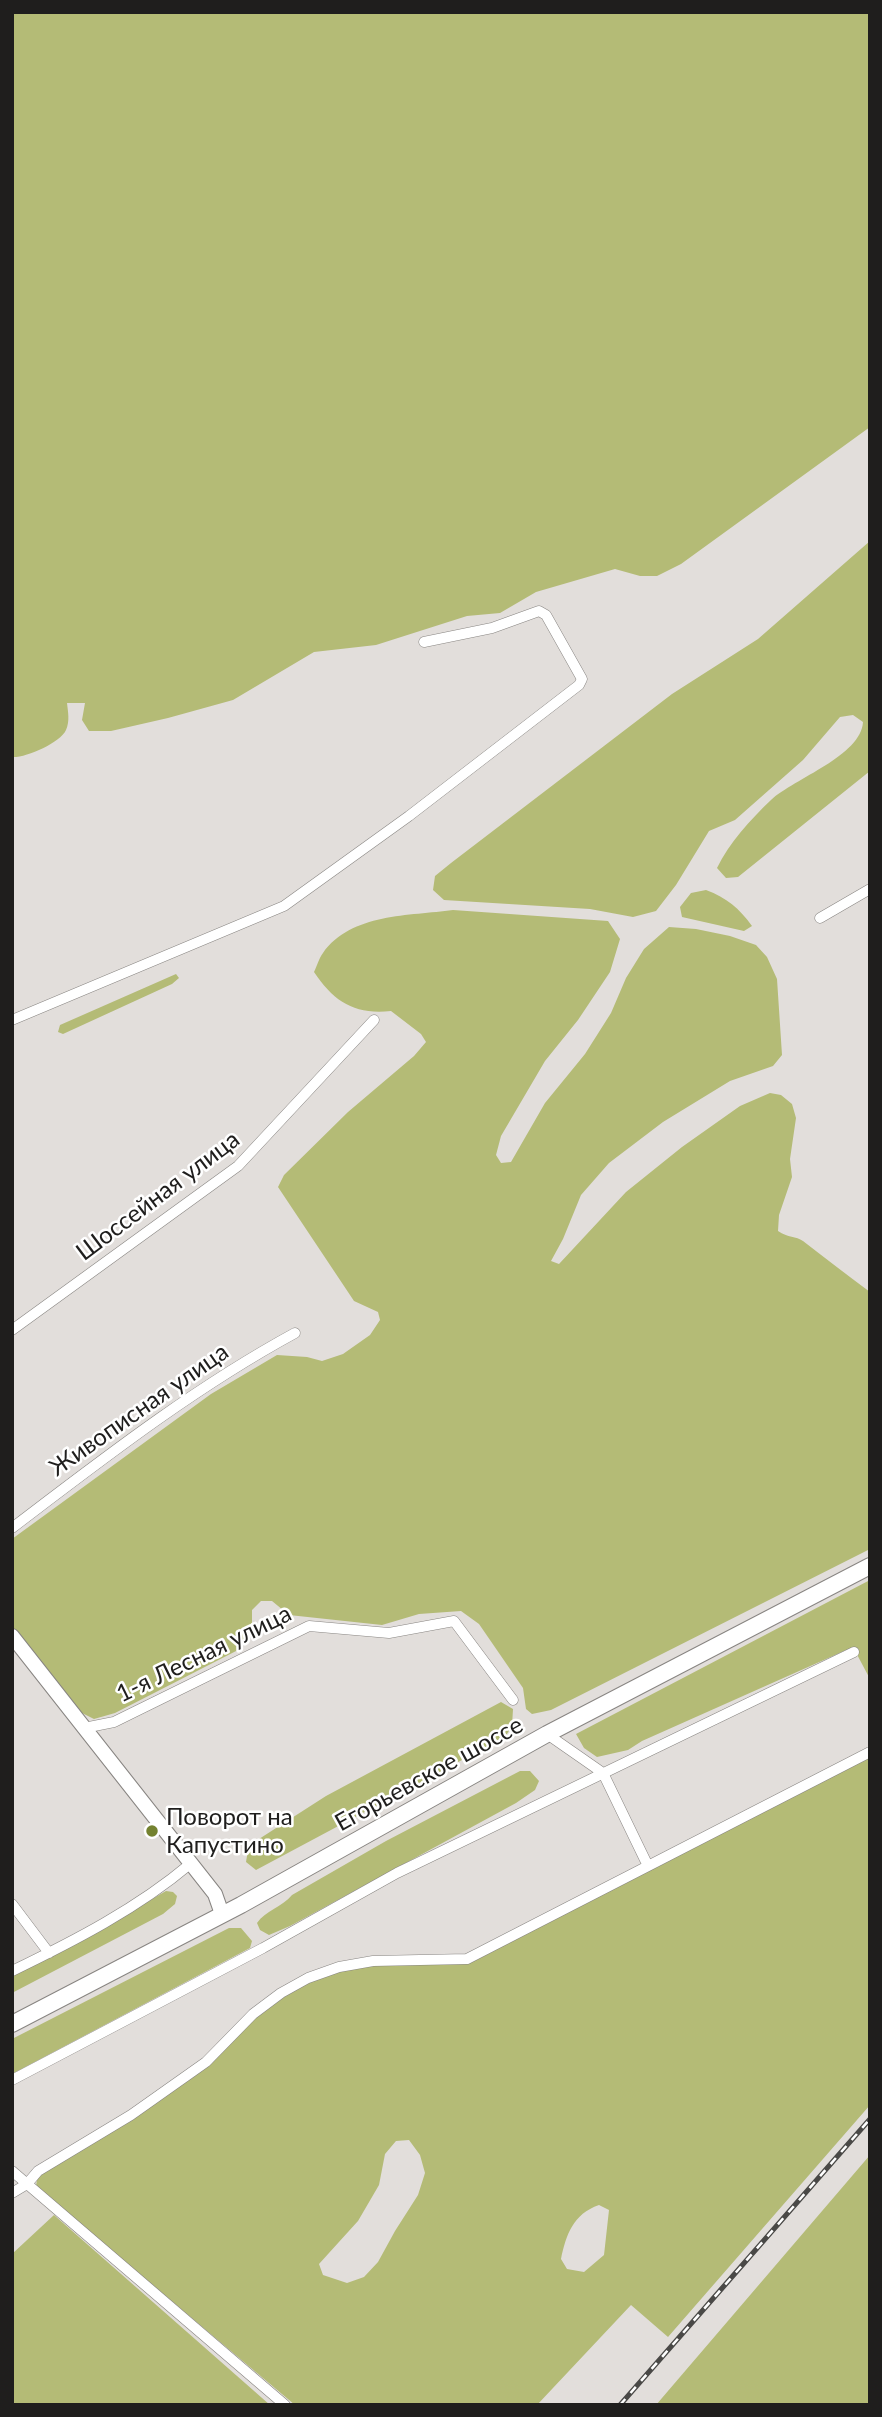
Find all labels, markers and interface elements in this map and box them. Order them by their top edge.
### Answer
street label: Шоссейная улица [71,1125,245,1267]
street label: Живописная улица [44,1337,234,1483]
street label: 1-я Лесная улица [112,1599,296,1709]
street label: Егорьевское шоссе [330,1710,528,1838]
place label: Поворот на Капустино [166,1803,293,1859]
marker: Поворот на Капустино [144,1823,160,1839]

